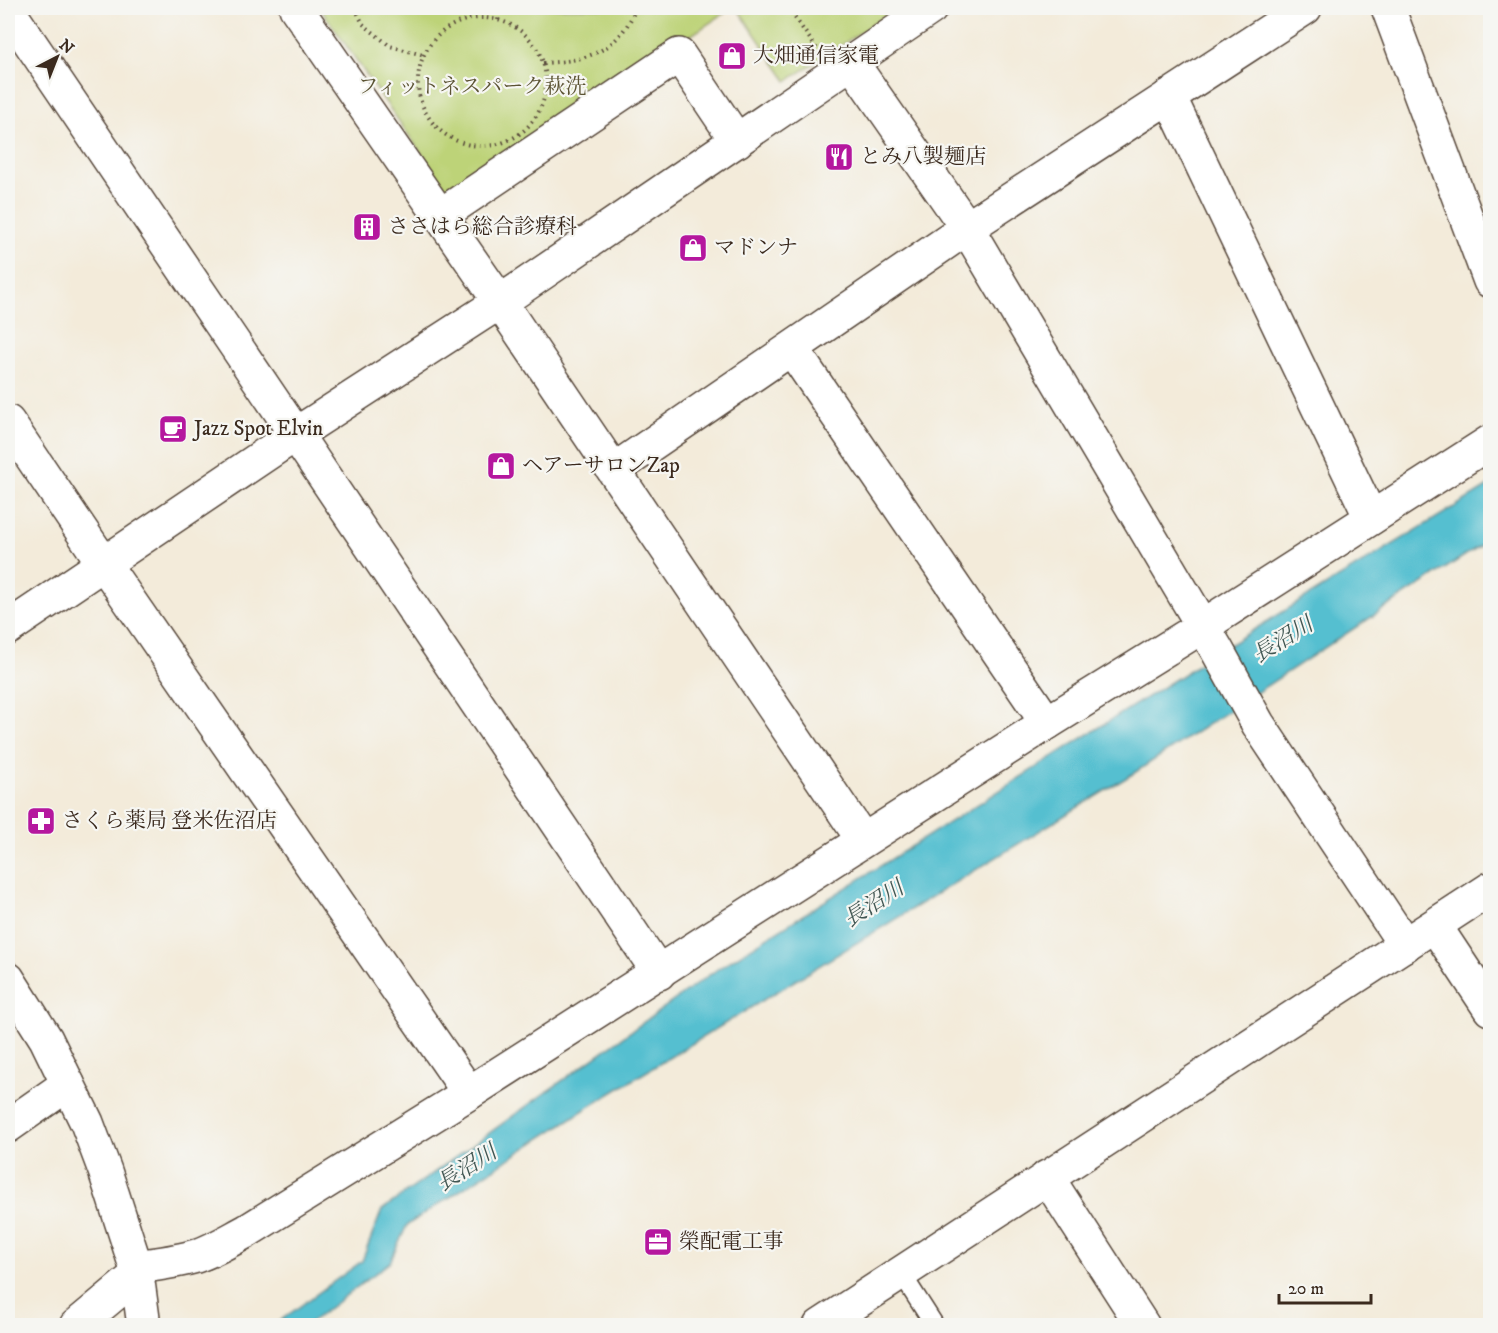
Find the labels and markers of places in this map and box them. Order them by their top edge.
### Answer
shop icon: 大畑通信家電 [716,40,748,72]
place label: 大畑通信家電 [753,43,879,69]
restaurant icon: とみ八製麺店 [823,141,855,173]
place label: とみ八製麺店 [860,144,986,170]
building icon: ささはら総合診療科 [351,211,383,243]
place label: ささはら総合診療科 [388,214,577,240]
shop icon: マドンナ [677,232,709,264]
place label: マドンナ [714,235,798,261]
cafe icon: Jazz Spot Elvin [157,413,189,445]
place label: Jazz Spot Elvin [192,416,323,442]
shop icon: ヘアーサロンZap [485,450,517,482]
place label: ヘアーサロンZap [522,453,680,479]
pharmacy icon: さくら薬局 登米佐沼店 [25,805,57,837]
place label: さくら薬局 登米佐沼店 [62,808,277,834]
office icon: 榮配電工事 [642,1226,674,1258]
place label: 榮配電工事 [679,1229,784,1255]

